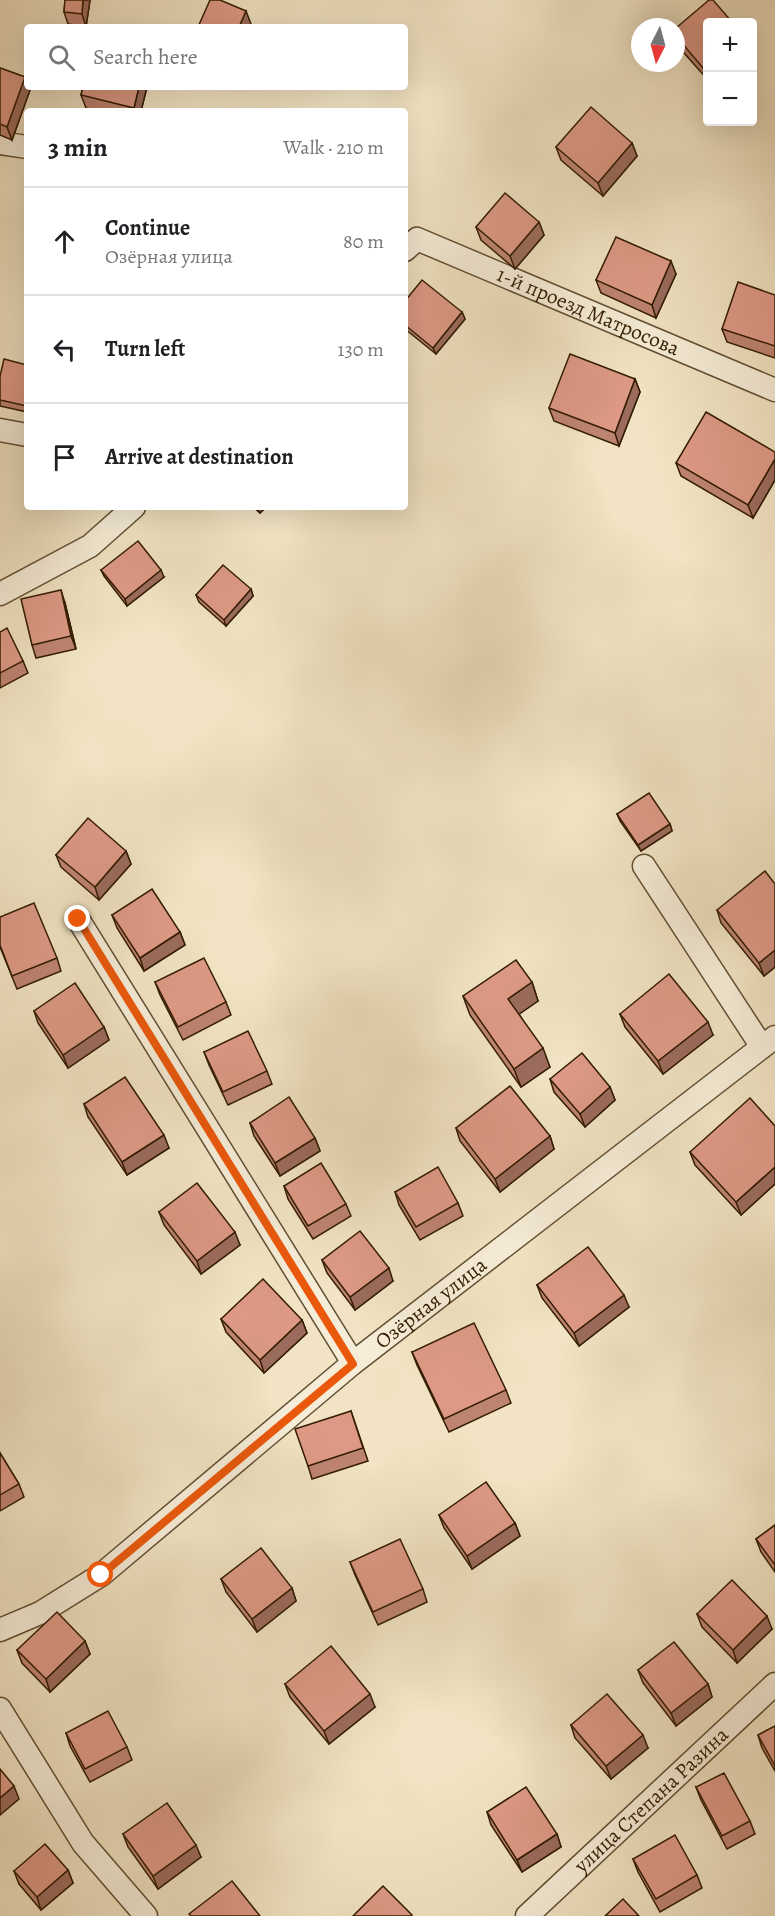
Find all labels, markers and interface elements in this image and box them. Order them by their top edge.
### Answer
north arrow [631,18,685,72]
map controls [703,18,757,126]
button: + [703,18,757,72]
search box [24,24,408,90]
icon: search [45,41,78,74]
text: Search here [93,42,198,72]
button: − [703,72,757,126]
text: 3 min [48,130,108,165]
text: Walk · 210 m [283,134,384,161]
text: Continue [105,213,190,243]
icon: ahead [48,225,81,258]
text: 80 m [343,228,384,255]
text: Озёрная улица [105,243,233,270]
street label: 1-й проезд Матросова [493,260,684,362]
icon: left [48,333,81,366]
text: Turn left [105,334,185,364]
text: 130 m [338,336,384,363]
icon: arrive [48,441,81,474]
text: Arrive at destination [105,442,294,472]
route end [64,905,90,931]
street label: Озёрная улица [369,1251,493,1355]
route start [87,1561,113,1587]
street label: улица Степана Разина [567,1721,735,1880]

